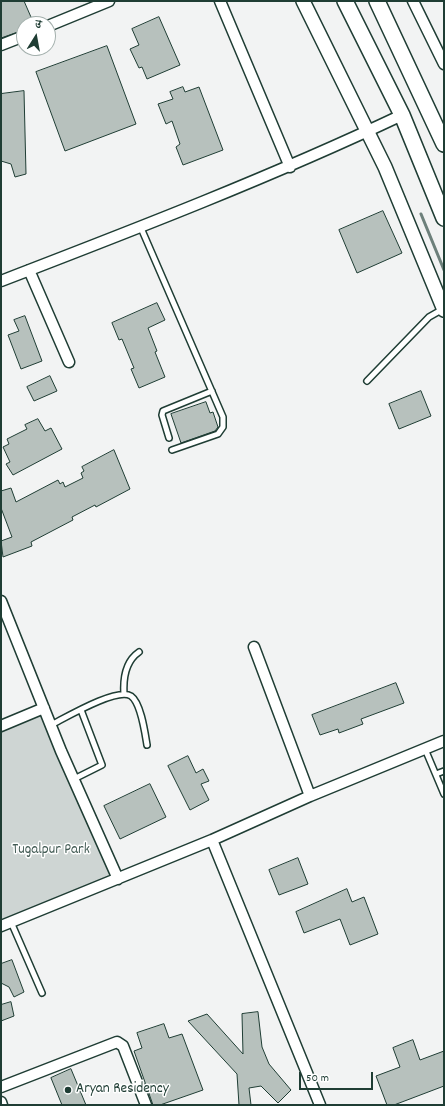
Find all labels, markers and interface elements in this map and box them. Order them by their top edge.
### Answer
north arrow [16,16,56,56]
text: उ [34,17,43,34]
park label: Tugalpur Park [12,842,90,860]
scale bar [301,1064,375,1090]
text: 50 m [306,1070,329,1087]
place label: Aryan Residency [76,1081,169,1099]
marker: Aryan Residency [63,1085,73,1095]

